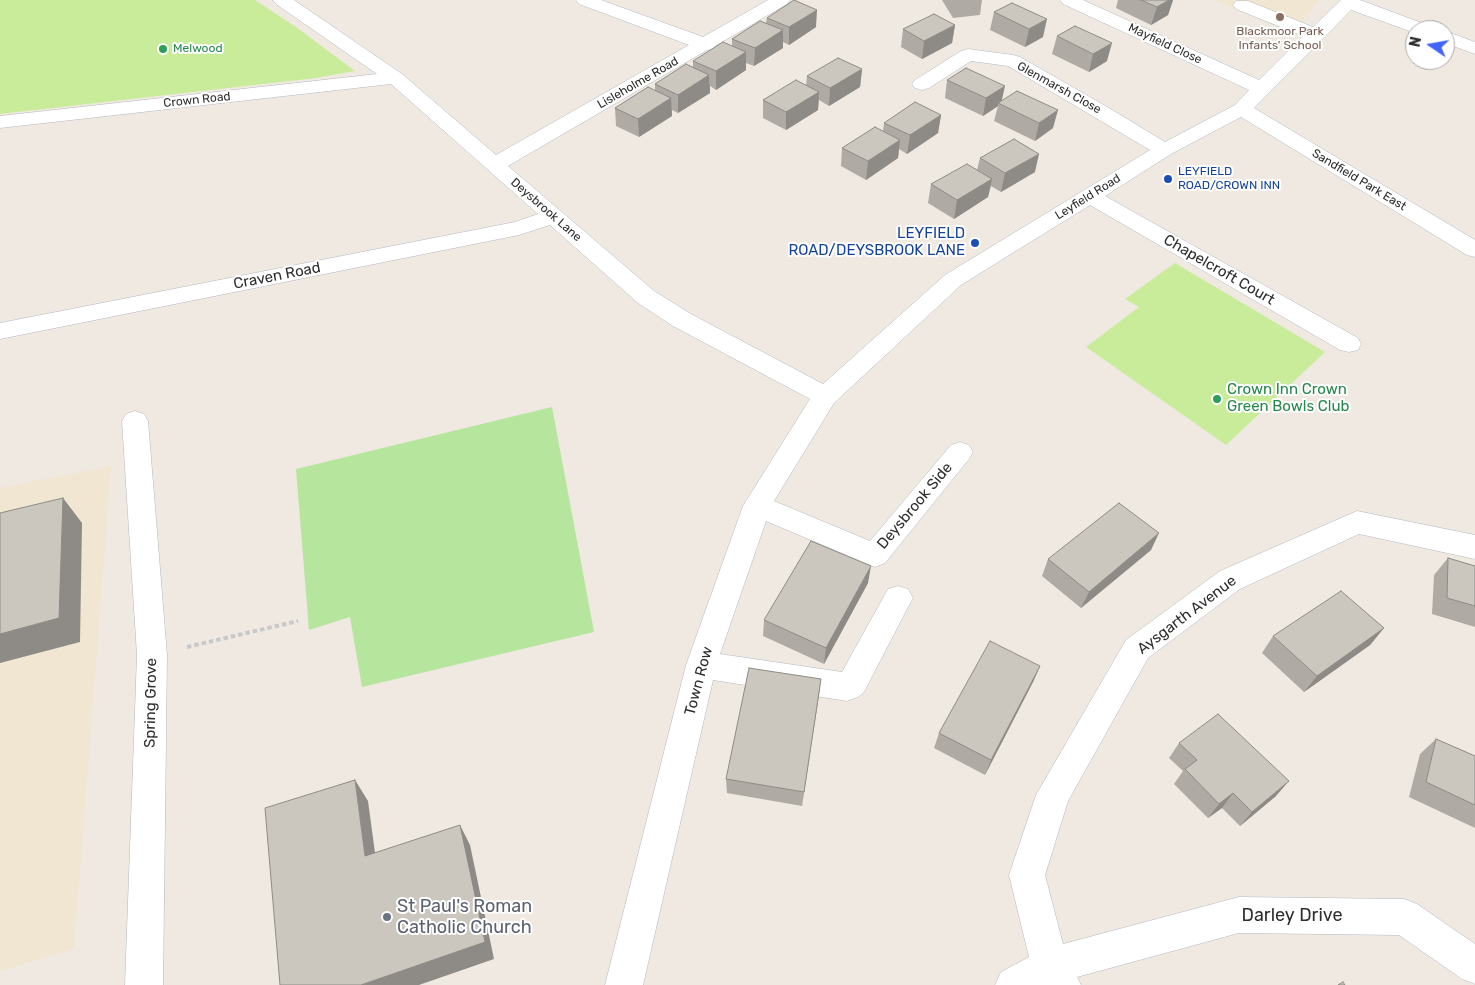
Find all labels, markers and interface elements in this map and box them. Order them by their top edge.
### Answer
marker: Blackmoor Park Infants' School [1274,11,1286,23]
north arrow [1405,20,1455,70]
street label: Mayfield Close [1126,21,1204,67]
place label: Blackmoor Park Infants' School [1236,25,1324,53]
text: N [1406,35,1425,49]
place label: Melwood [173,42,223,56]
marker: Melwood [157,43,169,55]
street label: Lisleholme Road [595,54,681,112]
street label: Glenmarsh Close [1014,59,1104,117]
street label: Crown Road [163,89,231,111]
street label: Sandfield Park East [1309,146,1409,214]
place label: LEYFIELD ROAD/CROWN INN [1178,165,1280,193]
street label: Leyfield Road [1053,171,1123,223]
marker: LEYFIELD ROAD/CROWN INN [1162,173,1174,185]
street label: Deysbrook Lane [508,175,584,245]
place label: LEYFIELD ROAD/DEYSBROOK LANE [788,225,965,260]
street label: Chapelcroft Court [1160,231,1278,309]
marker: LEYFIELD ROAD/DEYSBROOK LANE [969,237,981,249]
street label: Craven Road [232,259,322,293]
place label: Crown Inn Crown Green Bowls Club [1227,381,1349,416]
marker: Crown Inn Crown Green Bowls Club [1211,393,1223,405]
street label: Deysbrook Side [874,459,956,553]
street label: Aysgarth Avenue [1134,572,1240,658]
street label: Town Row [681,645,717,717]
street label: Spring Grove [141,658,161,748]
place label: St Paul's Roman Catholic Church [397,896,532,939]
street label: Darley Drive [1242,905,1342,927]
marker: St Paul's Roman Catholic Church [381,911,393,923]

